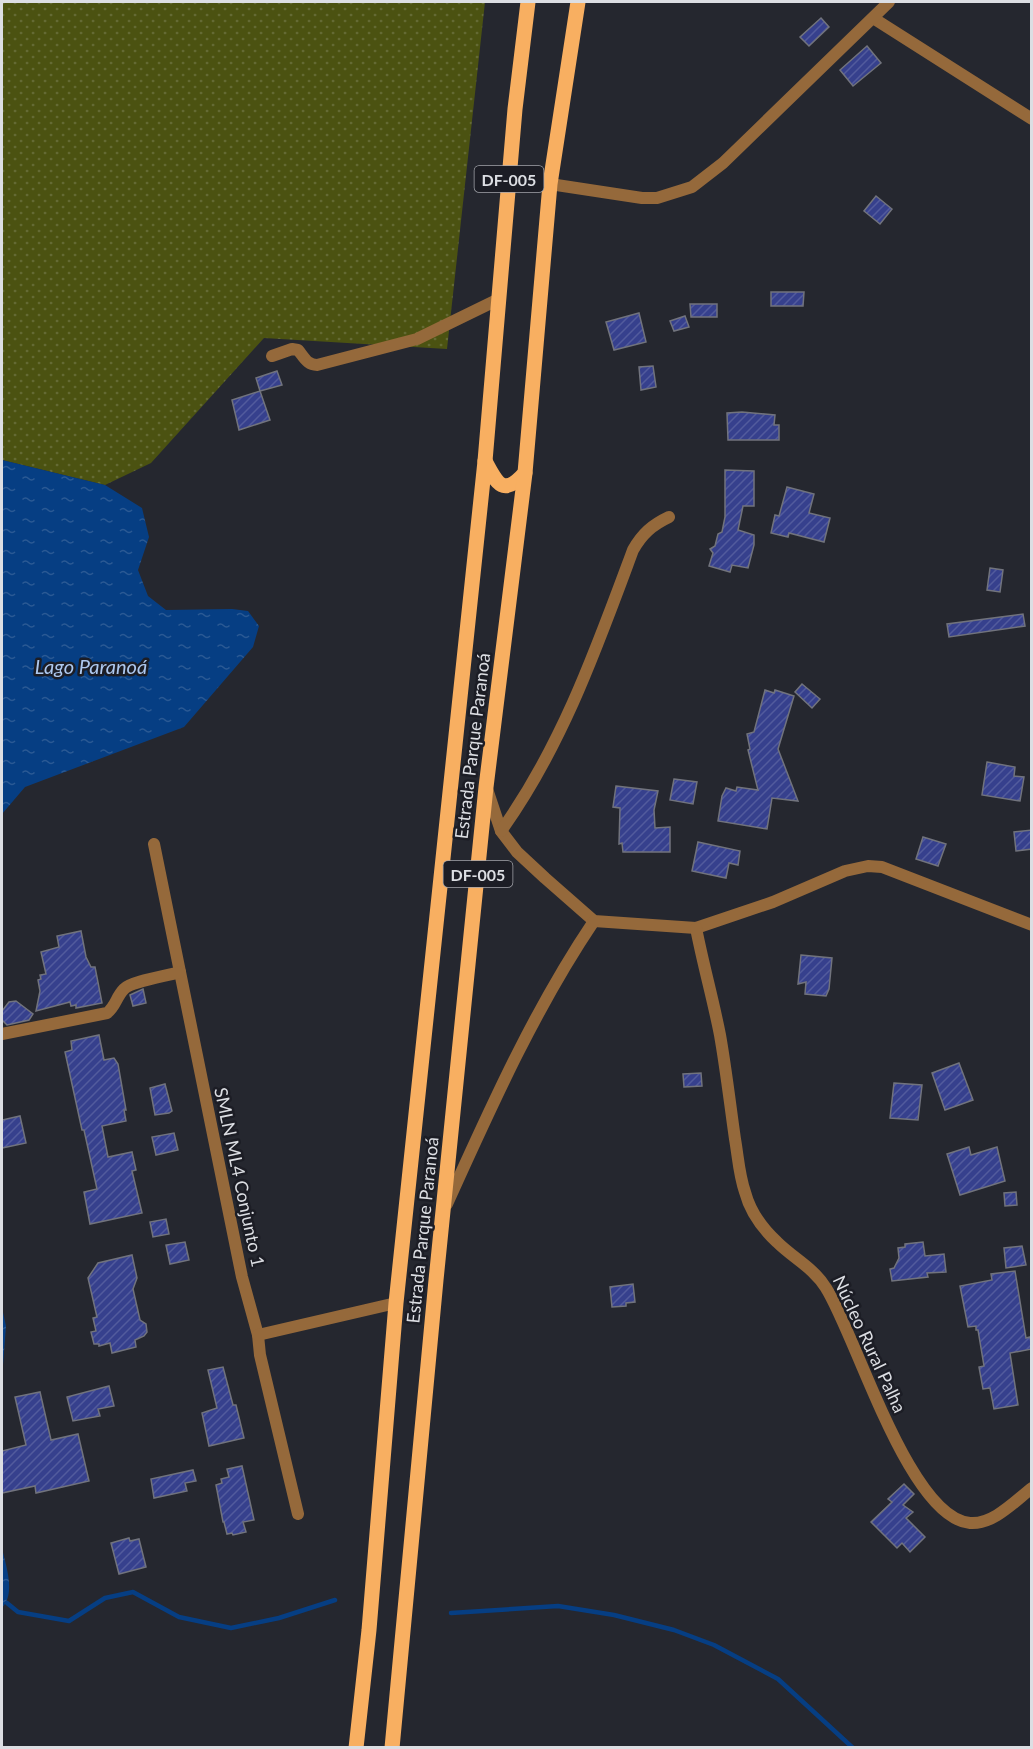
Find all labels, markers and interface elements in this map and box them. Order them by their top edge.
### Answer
road number: DF-005 [474,166,544,192]
street label: Estrada Parque Paranoá [450,652,494,840]
water label: Lago Paranoá [35,654,148,678]
road number: DF-005 [444,861,512,887]
street label: SMLN ML4 Conjunto 1 [210,1085,270,1269]
street label: Estrada Parque Paranoá [401,1136,443,1324]
street label: Núcleo Rural Palha [829,1272,911,1416]

